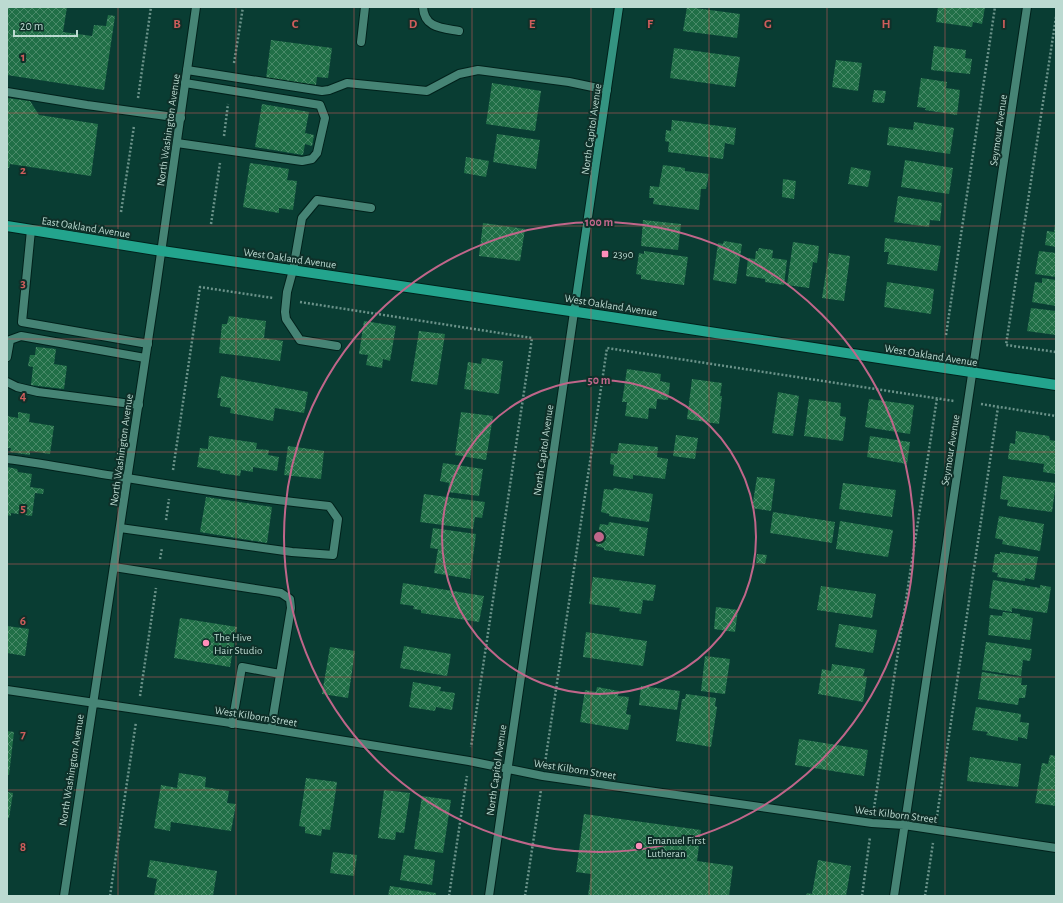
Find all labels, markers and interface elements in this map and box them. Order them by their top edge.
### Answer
scale bar [14,12,77,38]
text: B [173,18,181,31]
text: C [292,18,299,31]
text: D [409,18,418,31]
text: E [529,18,536,31]
text: F [647,18,654,31]
text: G [764,18,772,31]
text: H [881,18,891,31]
text: I [1002,18,1006,31]
text: 20 m [20,20,43,32]
text: 1 [21,51,25,64]
street label: North Washington Avenue [155,73,182,187]
street label: North Capitol Avenue [580,83,603,175]
street label: Seymour Avenue [988,94,1009,166]
text: 2 [20,164,26,177]
street label: East Oakland Avenue [41,215,131,240]
text: 100 m [585,216,613,228]
street label: West Oakland Avenue [243,247,337,270]
marker: 2390 [600,249,610,259]
place label: 2390 [613,249,634,260]
text: 3 [20,277,26,290]
street label: West Oakland Avenue [564,293,658,318]
street label: West Oakland Avenue [884,343,978,368]
text: 50 m [588,374,611,386]
text: 4 [20,390,27,403]
street label: North Washington Avenue [108,393,135,507]
street label: North Capitol Avenue [532,404,555,496]
street label: Seymour Avenue [939,414,962,486]
text: 5 [20,502,26,515]
centre of rings [592,530,606,544]
text: 6 [20,615,26,628]
place label: The Hive Hair Studio [214,632,262,656]
marker: The Hive Hair Studio [201,638,211,648]
street label: West Kilborn Street [214,705,298,729]
street label: North Washington Avenue [57,713,86,827]
street label: North Capitol Avenue [485,724,508,816]
text: 7 [20,728,26,741]
street label: West Kilborn Street [533,758,617,782]
street label: West Kilborn Street [854,804,938,825]
place label: Emanuel First Lutheran [647,835,706,859]
text: 8 [20,841,26,854]
marker: Emanuel First Lutheran [634,841,644,851]

